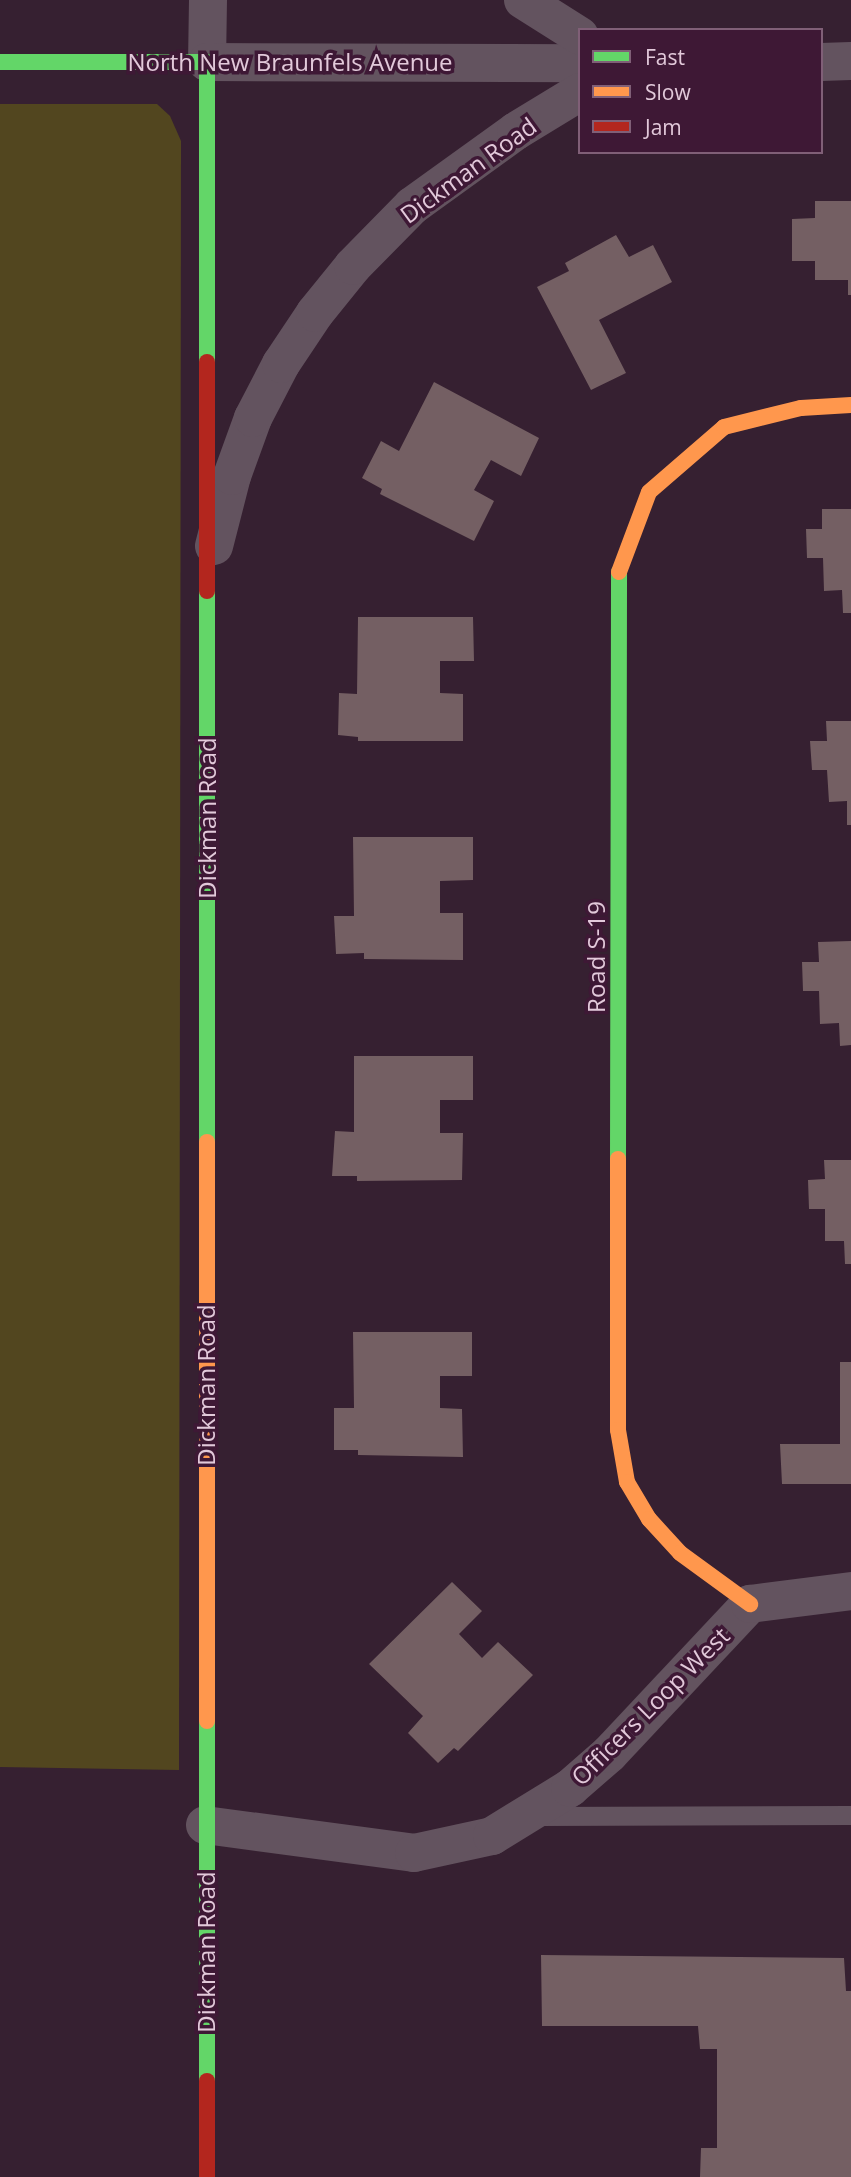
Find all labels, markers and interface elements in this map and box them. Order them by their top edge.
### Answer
legend [578,28,823,154]
text: Fast [645,43,685,71]
street label: North New Braunfels Avenue [127,48,453,76]
text: Slow [645,78,691,106]
street label: Dickman Road [394,111,542,229]
text: Jam [645,113,682,141]
street label: Dickman Road [193,737,221,899]
street label: Road S-19 [582,901,610,1013]
street label: Dickman Road [192,1304,220,1466]
street label: Officers Loop West [565,1621,735,1791]
street label: Dickman Road [192,1871,220,2033]

